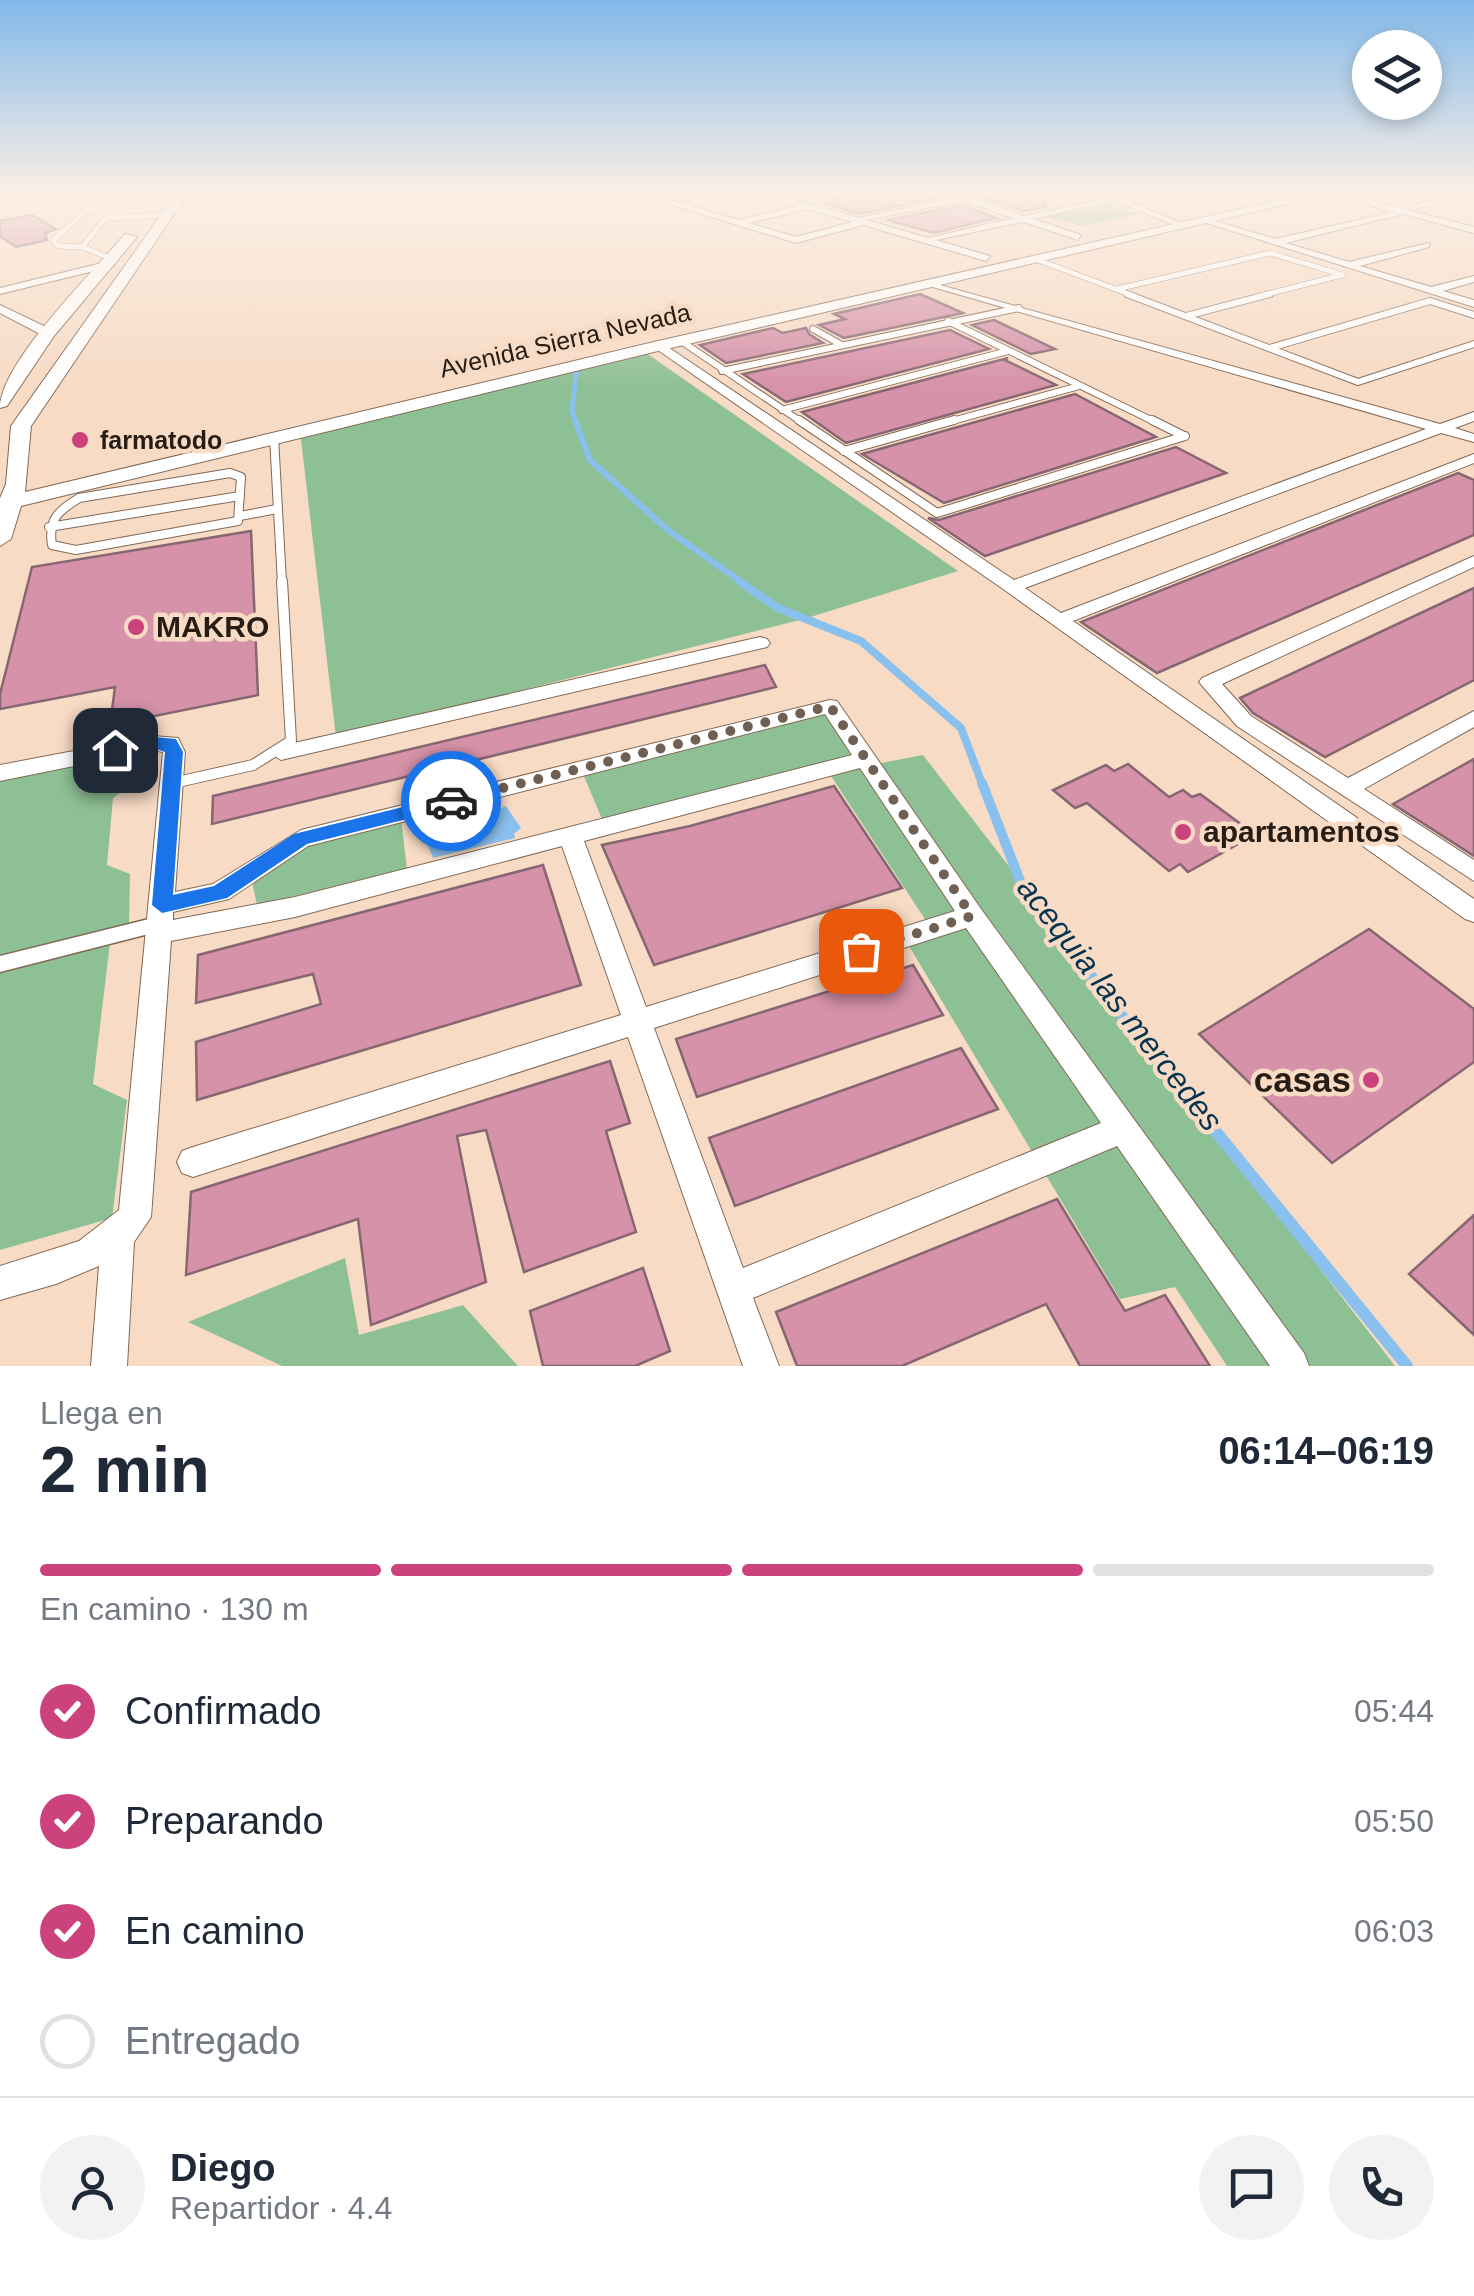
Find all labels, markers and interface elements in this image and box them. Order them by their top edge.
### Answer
map controls [1352,30,1442,120]
button: layers [1352,30,1442,120]
street label: Avenida Sierra Nevada [437,297,693,383]
place label: farmatodo [100,426,222,454]
marker: farmatodo [69,429,91,451]
place label: MAKRO [156,610,269,643]
marker: MAKRO [125,616,147,638]
pin [73,708,158,793]
icon: home [88,723,143,778]
courier [401,751,501,851]
icon: car [424,774,479,829]
place label: apartamentos [1203,815,1400,848]
marker: apartamentos [1172,821,1194,843]
water label: acequia las mercedes [1010,870,1230,1138]
pin [819,909,904,994]
icon: bag [834,924,889,979]
place label: casas [1254,1060,1351,1099]
marker: casas [1360,1069,1382,1091]
text: Llega en [40,1395,163,1431]
text: 06:14–06:19 [1218,1430,1434,1472]
text: 2 min [40,1433,210,1506]
text: En camino · 130 m [40,1591,309,1627]
icon: check [40,1684,95,1739]
text: Confirmado [125,1690,321,1732]
text: 05:44 [1354,1693,1434,1729]
icon: check [40,1794,95,1849]
text: Preparando [125,1800,324,1842]
text: 05:50 [1354,1803,1434,1839]
icon: check [40,1904,95,1959]
text: En camino [125,1910,305,1952]
text: 06:03 [1354,1913,1434,1949]
text: Entregado [125,2020,300,2062]
button: person [40,2135,145,2240]
button: chat [1199,2135,1304,2240]
button: phone [1329,2135,1434,2240]
text: Diego [170,2147,276,2189]
text: Repartidor · 4.4 [170,2190,392,2226]

